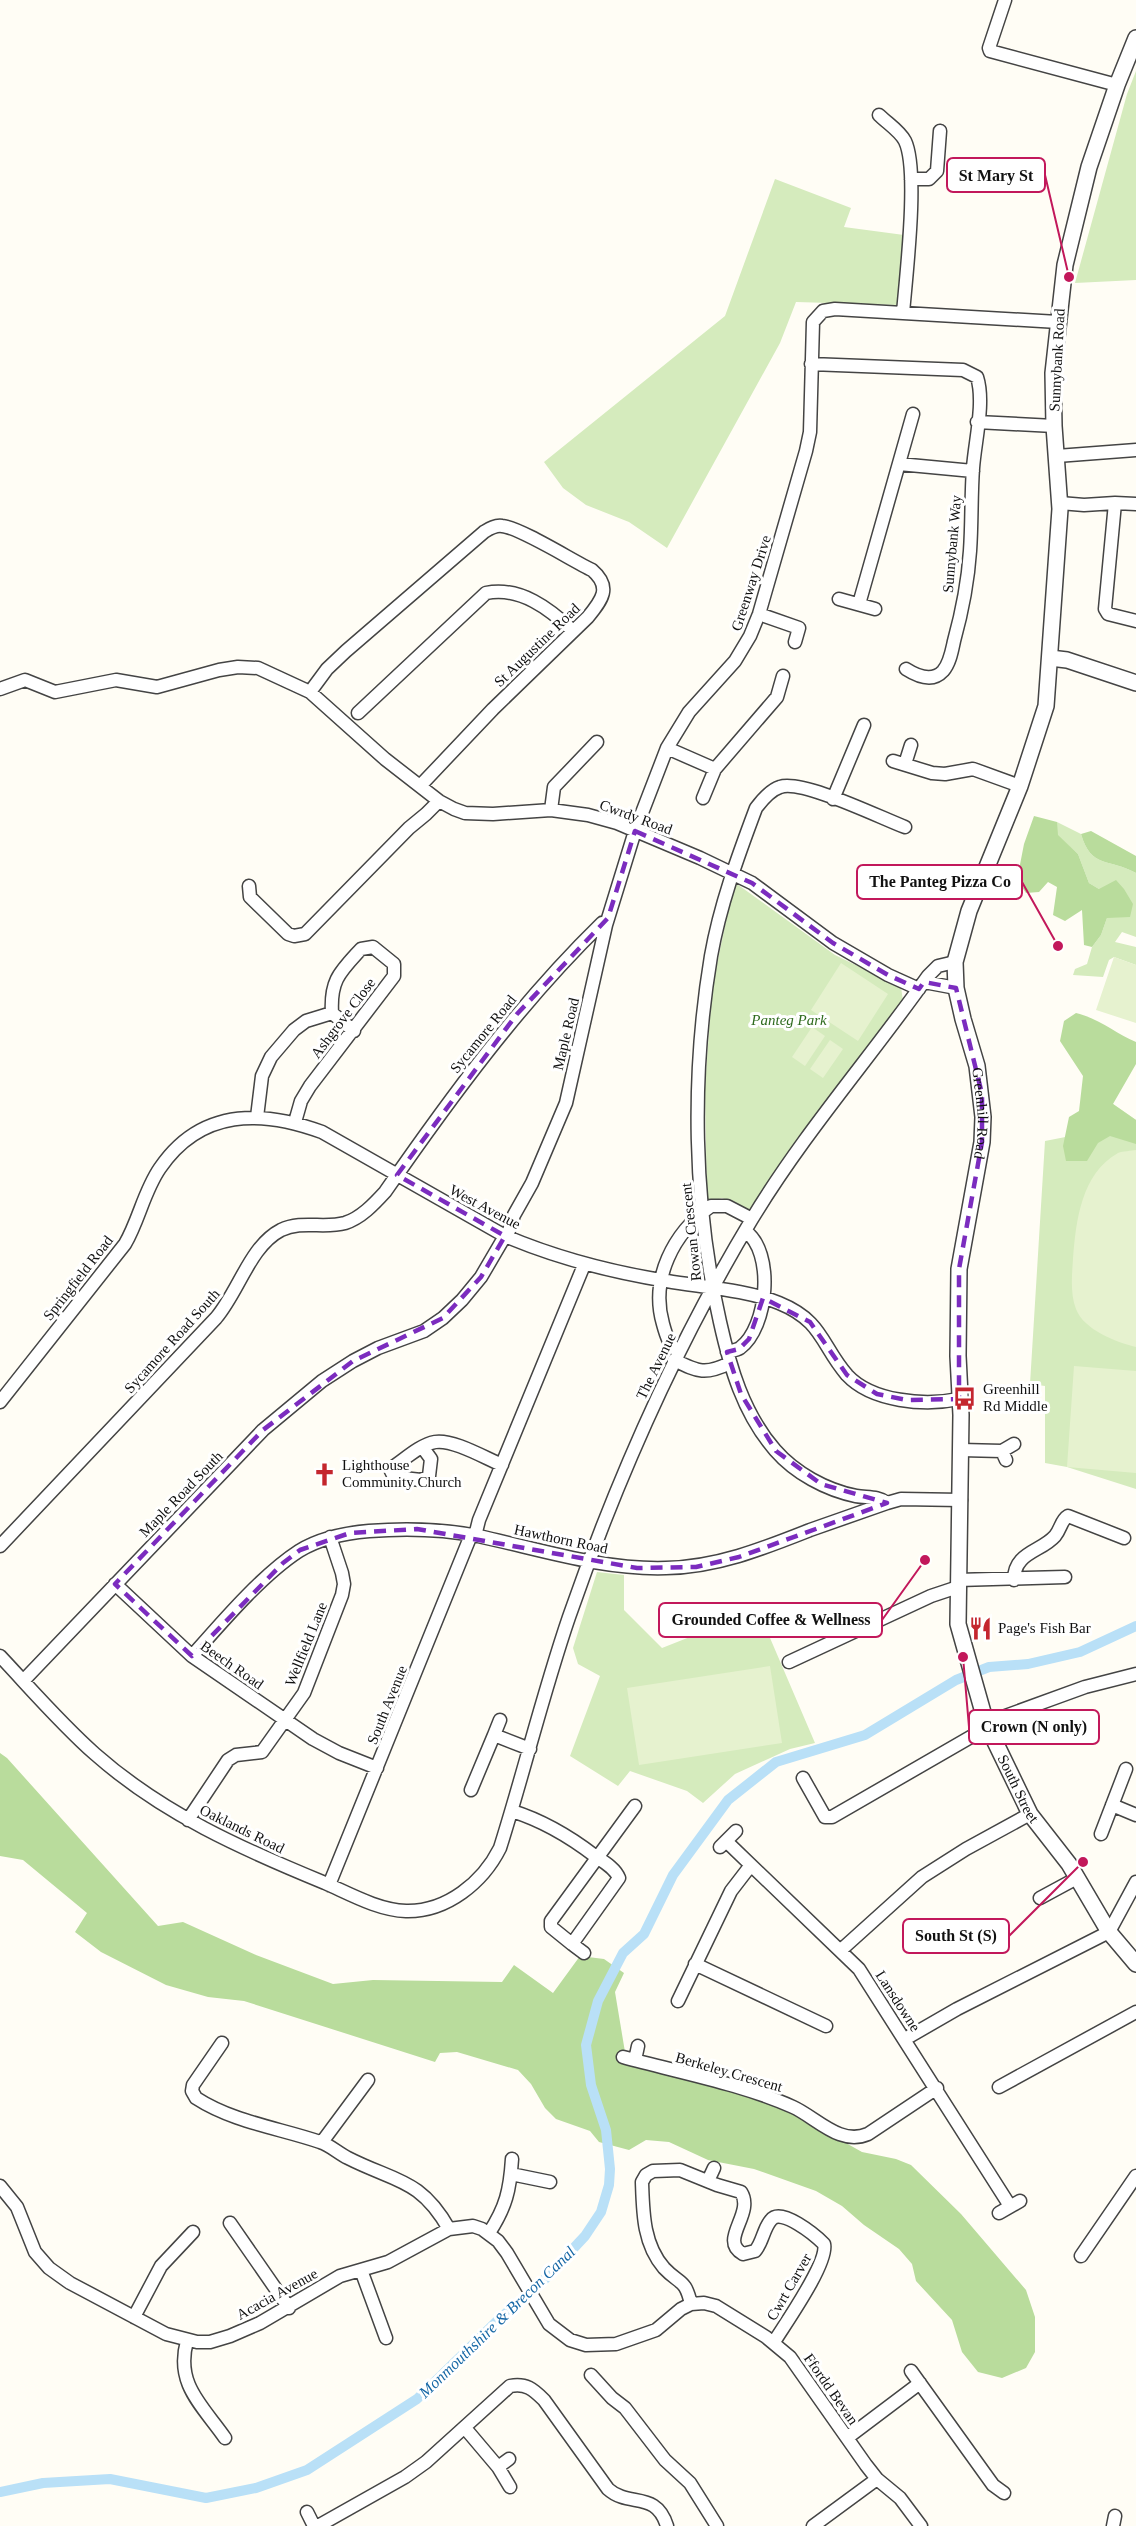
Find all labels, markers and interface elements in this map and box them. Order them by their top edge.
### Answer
callout: St Mary St [947,158,1045,192]
text: St Mary St [959,167,1034,185]
street label: Sunnybank Road [1046,308,1068,412]
street label: Sunnybank Way [940,494,964,594]
street label: Greenway Drive [728,533,774,633]
street label: St Augustine Road [491,600,583,690]
street label: Cwrdy Road [597,796,675,838]
callout: The Panteg Pizza Co [857,865,1022,899]
text: The Panteg Pizza Co [869,873,1011,891]
street label: Ashgrove Close [308,974,379,1061]
street label: Sycamore Road [447,992,520,1076]
street label: Maple Road [550,996,582,1072]
park label: Panteg Park [750,1012,827,1028]
street label: Greenhill Road [969,1067,991,1161]
street label: Rowan Crescent [678,1181,704,1282]
street label: West Avenue [447,1182,524,1233]
street label: Springfield Road [40,1232,116,1323]
street label: Sycamore Road South [121,1285,223,1396]
street label: The Avenue [633,1330,679,1402]
place label: Greenhill Rd Middle [983,1381,1048,1414]
bus stop icon: Greenhill Rd Middle [952,1385,978,1411]
street label: Maple Road South [136,1448,226,1540]
place label: Lighthouse Community Church [342,1457,462,1490]
church icon: Lighthouse Community Church [311,1461,337,1487]
street label: Hawthorn Road [513,1521,610,1557]
street label: Wellfield Lane [282,1599,330,1688]
callout: Grounded Coffee & Wellness [659,1603,882,1637]
text: Grounded Coffee & Wellness [672,1611,870,1628]
restaurant icon: Page's Fish Bar [967,1615,993,1641]
place label: Page's Fish Bar [998,1620,1091,1636]
street label: Beech Road [198,1638,267,1693]
street label: South Avenue [364,1663,410,1747]
callout: Crown (N only) [969,1710,1099,1744]
text: Crown (N only) [981,1718,1087,1736]
street label: South Street [995,1752,1042,1827]
street label: Oaklands Road [197,1802,287,1857]
callout: South St (S) [903,1919,1009,1953]
text: South St (S) [915,1927,997,1945]
street label: Lansdowne [872,1968,924,2035]
street label: Berkeley Crescent [674,2049,785,2095]
water label: Monmouthshire & Brecon Canal [415,2243,579,2402]
street label: Cwrt Carver [763,2251,815,2323]
street label: Acacia Avenue [234,2265,321,2323]
street label: Ffordd Bevan [801,2350,862,2428]

